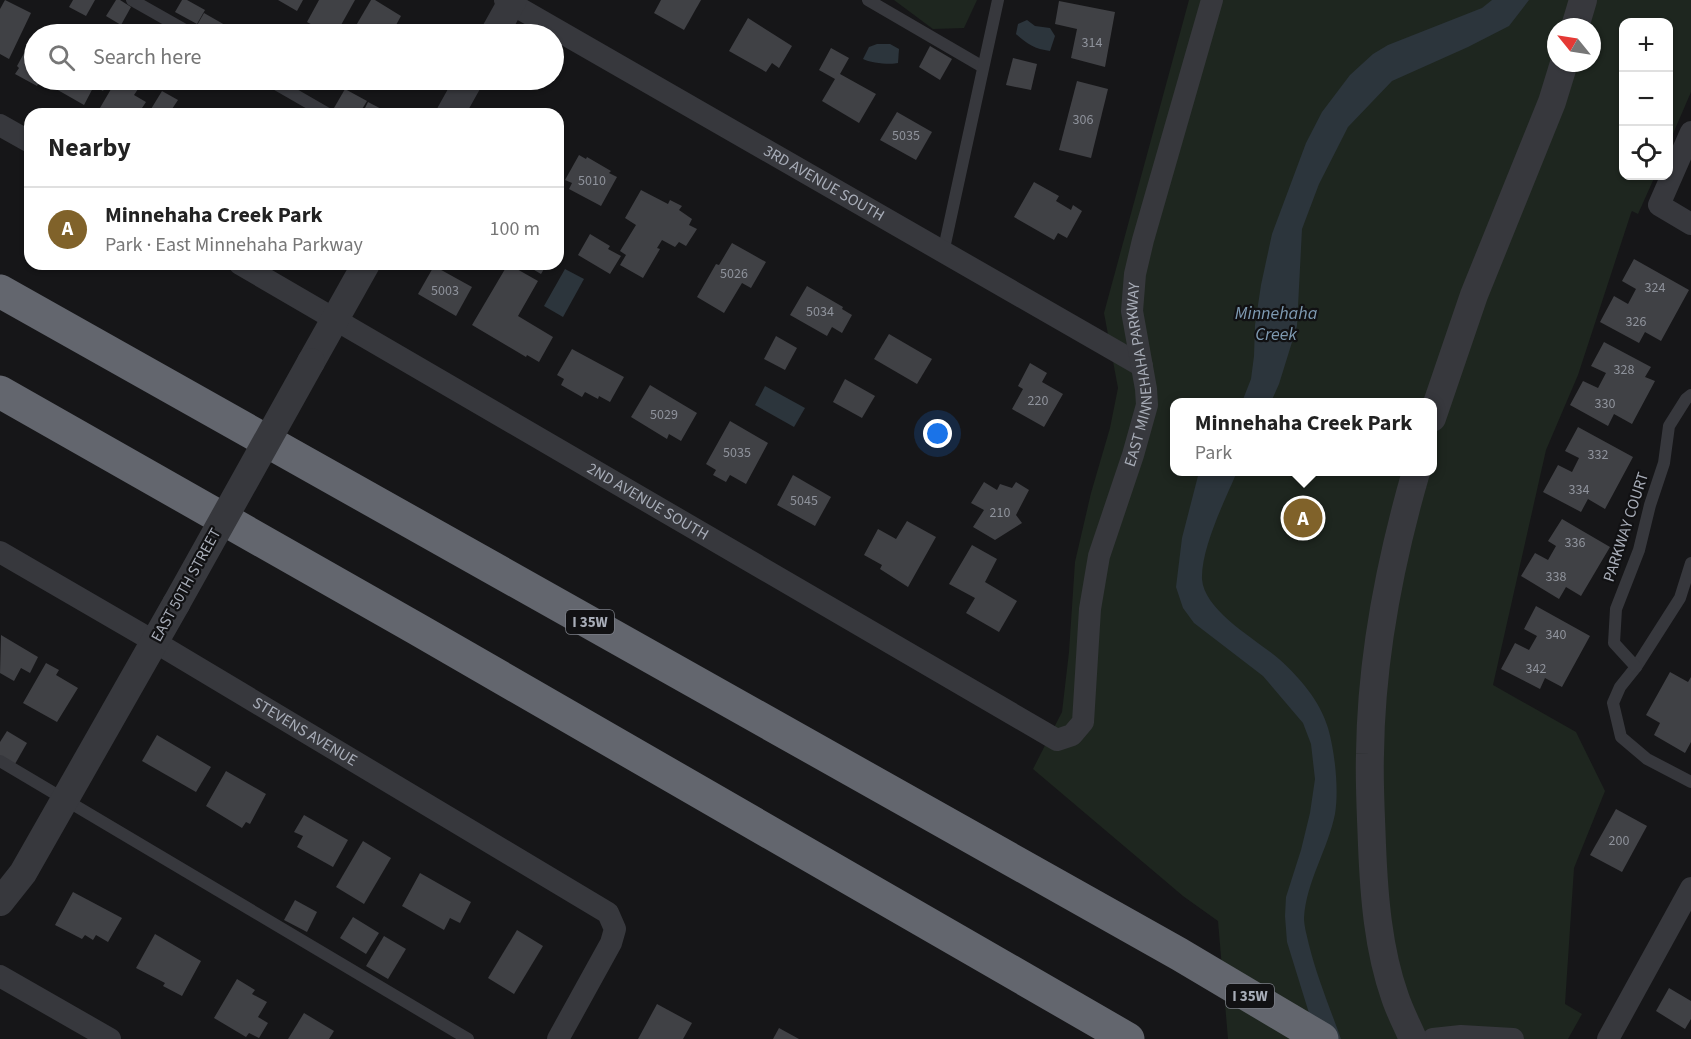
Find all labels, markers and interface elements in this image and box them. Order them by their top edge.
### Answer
north arrow [1547,18,1601,72]
map controls [1619,18,1673,180]
button: + [1619,18,1673,72]
search box [24,24,564,90]
house number: 314 [1082,33,1102,53]
icon: search [45,41,78,74]
text: Search here [93,41,201,73]
button: − [1619,72,1673,126]
house number: 306 [1073,110,1093,130]
house number: 5035 [892,126,920,146]
button: locate [1619,126,1673,180]
text: Nearby [48,129,131,166]
street label: 3RD AVENUE SOUTH [760,140,889,227]
house number: 5010 [578,171,606,191]
text: Minnehaha Creek Park [105,199,322,231]
text: A [62,215,73,243]
text: 100 m [490,215,540,243]
text: Park · East Minnehaha Parkway [105,231,363,259]
house number: 5026 [720,264,748,284]
house number: 324 [1645,278,1665,298]
house number: 5003 [431,281,459,301]
street label: EAST MINNEHAHA PARKWAY [1119,281,1158,470]
water label: Minnehaha Creek [1235,301,1318,347]
house number: 5034 [806,302,834,322]
house number: 326 [1626,312,1646,332]
house number: 328 [1614,360,1634,380]
house number: 220 [1028,391,1048,411]
house number: 330 [1595,394,1615,414]
popup [1170,398,1437,476]
house number: 5029 [650,405,678,425]
text: Minnehaha Creek Park [1195,407,1412,439]
your location [923,419,952,448]
text: Park [1195,439,1232,467]
house number: 5035 [723,443,751,463]
house number: 332 [1588,445,1608,465]
street label: 2ND AVENUE SOUTH [583,458,713,546]
street label: PARKWAY COURT [1598,469,1654,585]
house number: 334 [1569,480,1589,500]
house number: 5045 [790,491,818,511]
pin: A [1284,496,1322,540]
house number: 210 [990,503,1010,523]
street label: EAST 50TH STREET [146,524,227,646]
house number: 336 [1565,533,1585,553]
house number: 338 [1546,567,1566,587]
road number: I 35W [566,610,614,634]
house number: 340 [1546,625,1566,645]
house number: 342 [1526,659,1546,679]
street label: STEVENS AVENUE [249,692,361,772]
house number: 200 [1609,831,1629,851]
road number: I 35W [1226,984,1274,1008]

